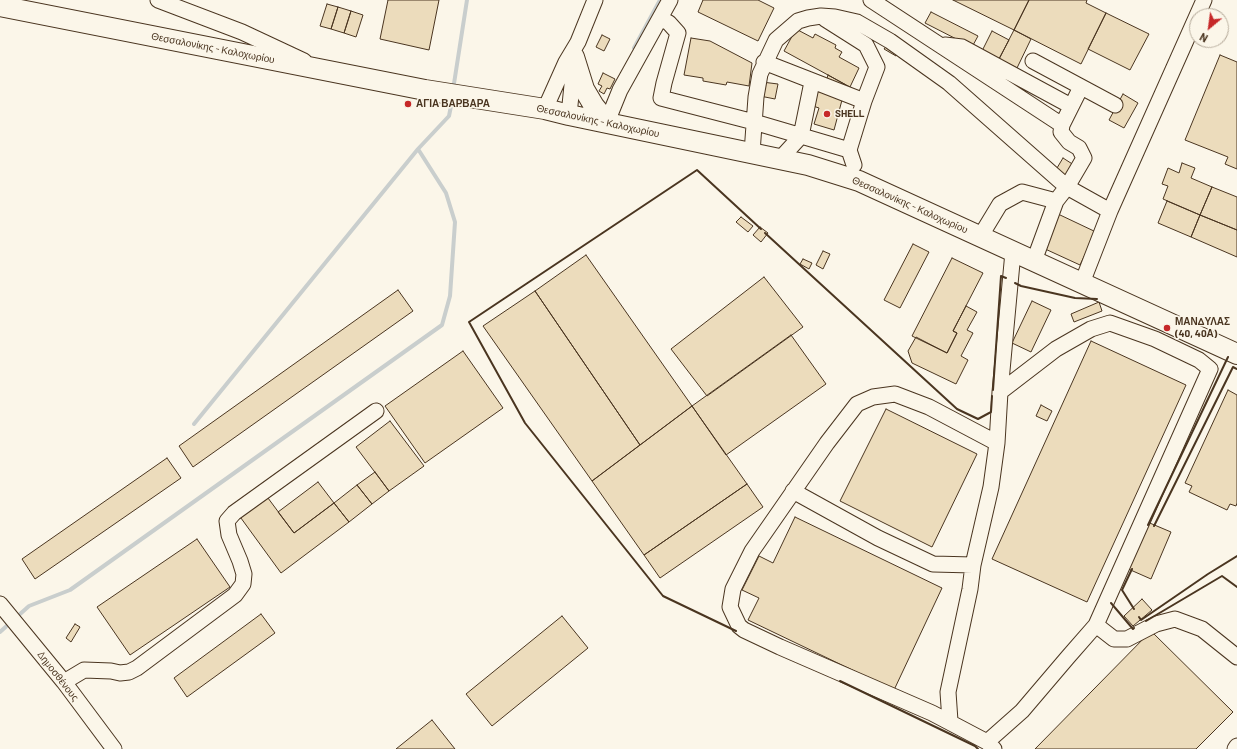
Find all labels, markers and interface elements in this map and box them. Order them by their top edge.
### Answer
north arrow [1189,8,1229,48]
street label: Θεσσαλονίκης - Καλοχωρίου [150,30,276,66]
text: N [1197,31,1210,46]
place label: ΑΓΙΑ ΒΑΡΒΑΡΑ [416,98,490,110]
marker: ΑΓΙΑ ΒΑΡΒΑΡΑ [403,99,413,109]
street label: Θεσσαλονίκης - Καλοχωρίου [535,102,661,140]
place label: SHELL [835,108,865,120]
marker: SHELL [822,109,832,119]
street label: Θεσσαλονίκης - Καλοχωρίου [850,174,970,236]
place label: ΜΑΝΔΥΛΑΣ (40, 40Α) [1175,316,1230,340]
marker: ΜΑΝΔΥΛΑΣ (40, 40Α) [1162,323,1172,333]
street label: Δημοσθένους [35,649,81,703]

